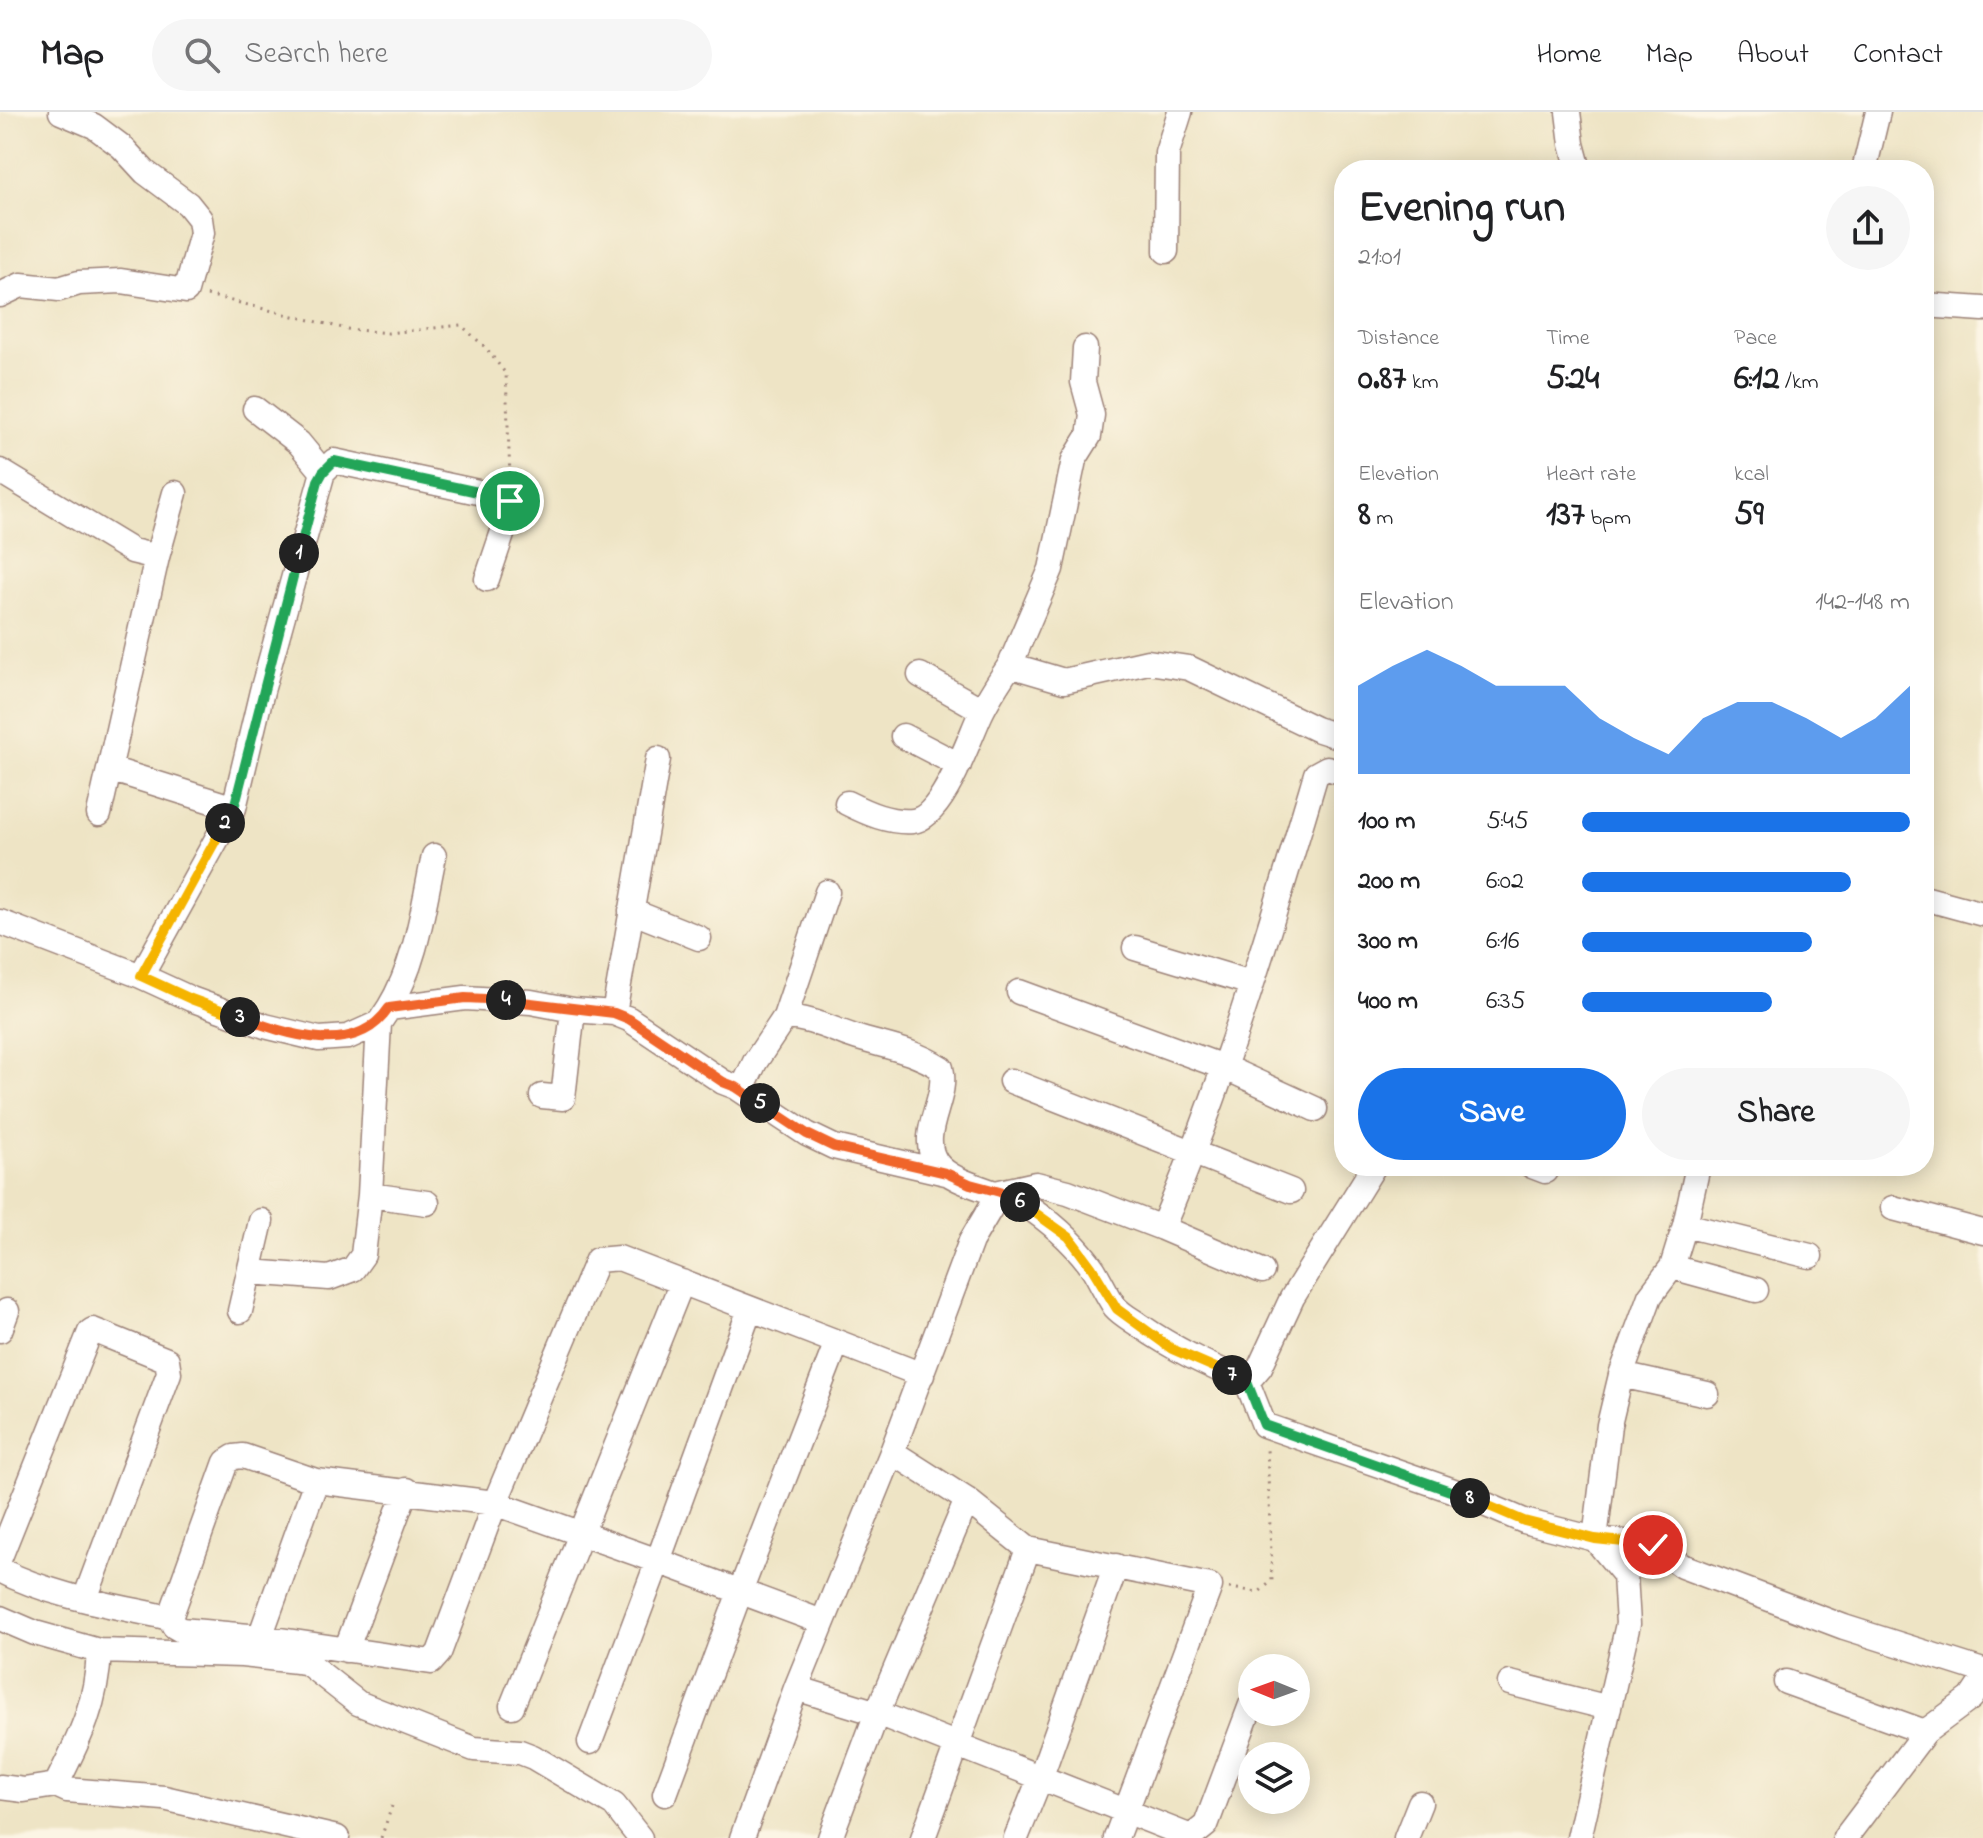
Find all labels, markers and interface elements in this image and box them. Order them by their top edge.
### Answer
search box [152,19,712,91]
text: Map [40,27,104,83]
icon: search [180,33,224,77]
text: Search here [244,33,388,77]
text: Home [1536,35,1602,76]
text: Map [1646,35,1693,76]
text: About [1737,35,1809,76]
text: Contact [1853,35,1943,76]
text: Evening run [1358,177,1565,241]
button: share [1826,186,1910,270]
text: 21:01 [1358,239,1401,277]
text: Distance [1358,323,1439,355]
text: Time [1546,323,1590,355]
text: Pace [1734,323,1777,355]
text: 0.87 [1358,355,1406,405]
text: 5:24 [1546,355,1599,405]
text: 6:12 [1734,355,1780,405]
text: km [1406,367,1439,399]
text: /km [1780,367,1819,399]
text: Elevation [1358,459,1439,491]
text: Heart rate [1546,459,1636,491]
text: kcal [1734,459,1769,491]
pin [476,467,544,535]
icon: arrive [488,479,532,523]
text: 8 [1358,491,1371,541]
text: 137 [1546,491,1585,541]
text: 59 [1734,491,1764,541]
text: m [1371,503,1393,535]
text: bpm [1585,503,1631,535]
pin: 1 [279,533,319,573]
text: 1 [296,537,303,569]
text: Elevation [1358,584,1454,622]
text: 142–148 m [1815,584,1910,622]
pin: 2 [205,803,245,843]
text: 100 m [1358,803,1415,841]
text: 5:45 [1486,803,1529,841]
text: 2 [220,807,230,839]
text: 200 m [1358,863,1420,901]
text: 6:02 [1486,863,1524,901]
text: 300 m [1358,923,1418,961]
text: 6:16 [1486,923,1519,961]
pin: 4 [486,980,526,1020]
text: 400 m [1358,983,1418,1021]
text: 6:35 [1486,983,1525,1021]
text: 4 [501,984,511,1016]
pin: 3 [220,997,260,1037]
text: 3 [235,1001,245,1033]
button: Save [1358,1068,1626,1160]
button: Share [1642,1068,1910,1160]
pin: 5 [740,1083,780,1123]
text: 5 [754,1087,766,1119]
pin: 6 [1000,1182,1040,1222]
text: 6 [1015,1186,1025,1218]
pin: 7 [1212,1355,1252,1395]
text: 7 [1227,1359,1237,1391]
pin: 8 [1450,1478,1490,1518]
text: 8 [1466,1482,1474,1514]
pin [1619,1511,1687,1579]
icon: check [1631,1523,1675,1567]
north arrow [1238,1654,1310,1726]
map controls [1238,1654,1310,1814]
button: layers [1238,1742,1310,1814]

